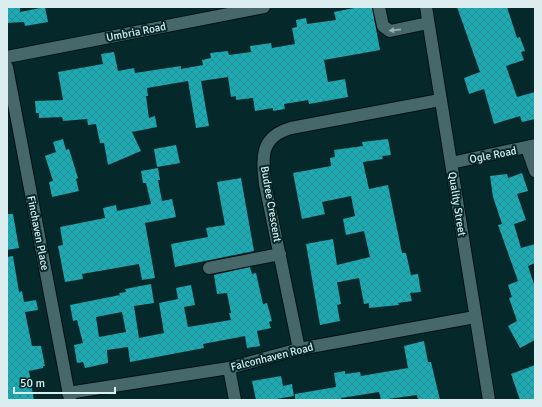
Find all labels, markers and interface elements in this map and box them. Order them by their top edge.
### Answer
street label: Umbria Road [105,20,167,44]
one-way arrow [389,27,402,34]
street label: Ogle Road [468,144,518,166]
street label: Budree Crescent [258,165,284,243]
street label: Quality Street [445,171,469,237]
street label: Finchaven Place [24,195,52,271]
street label: Falconhaven Road [229,340,315,374]
scale bar [14,369,115,395]
text: 50 m [20,376,45,391]

